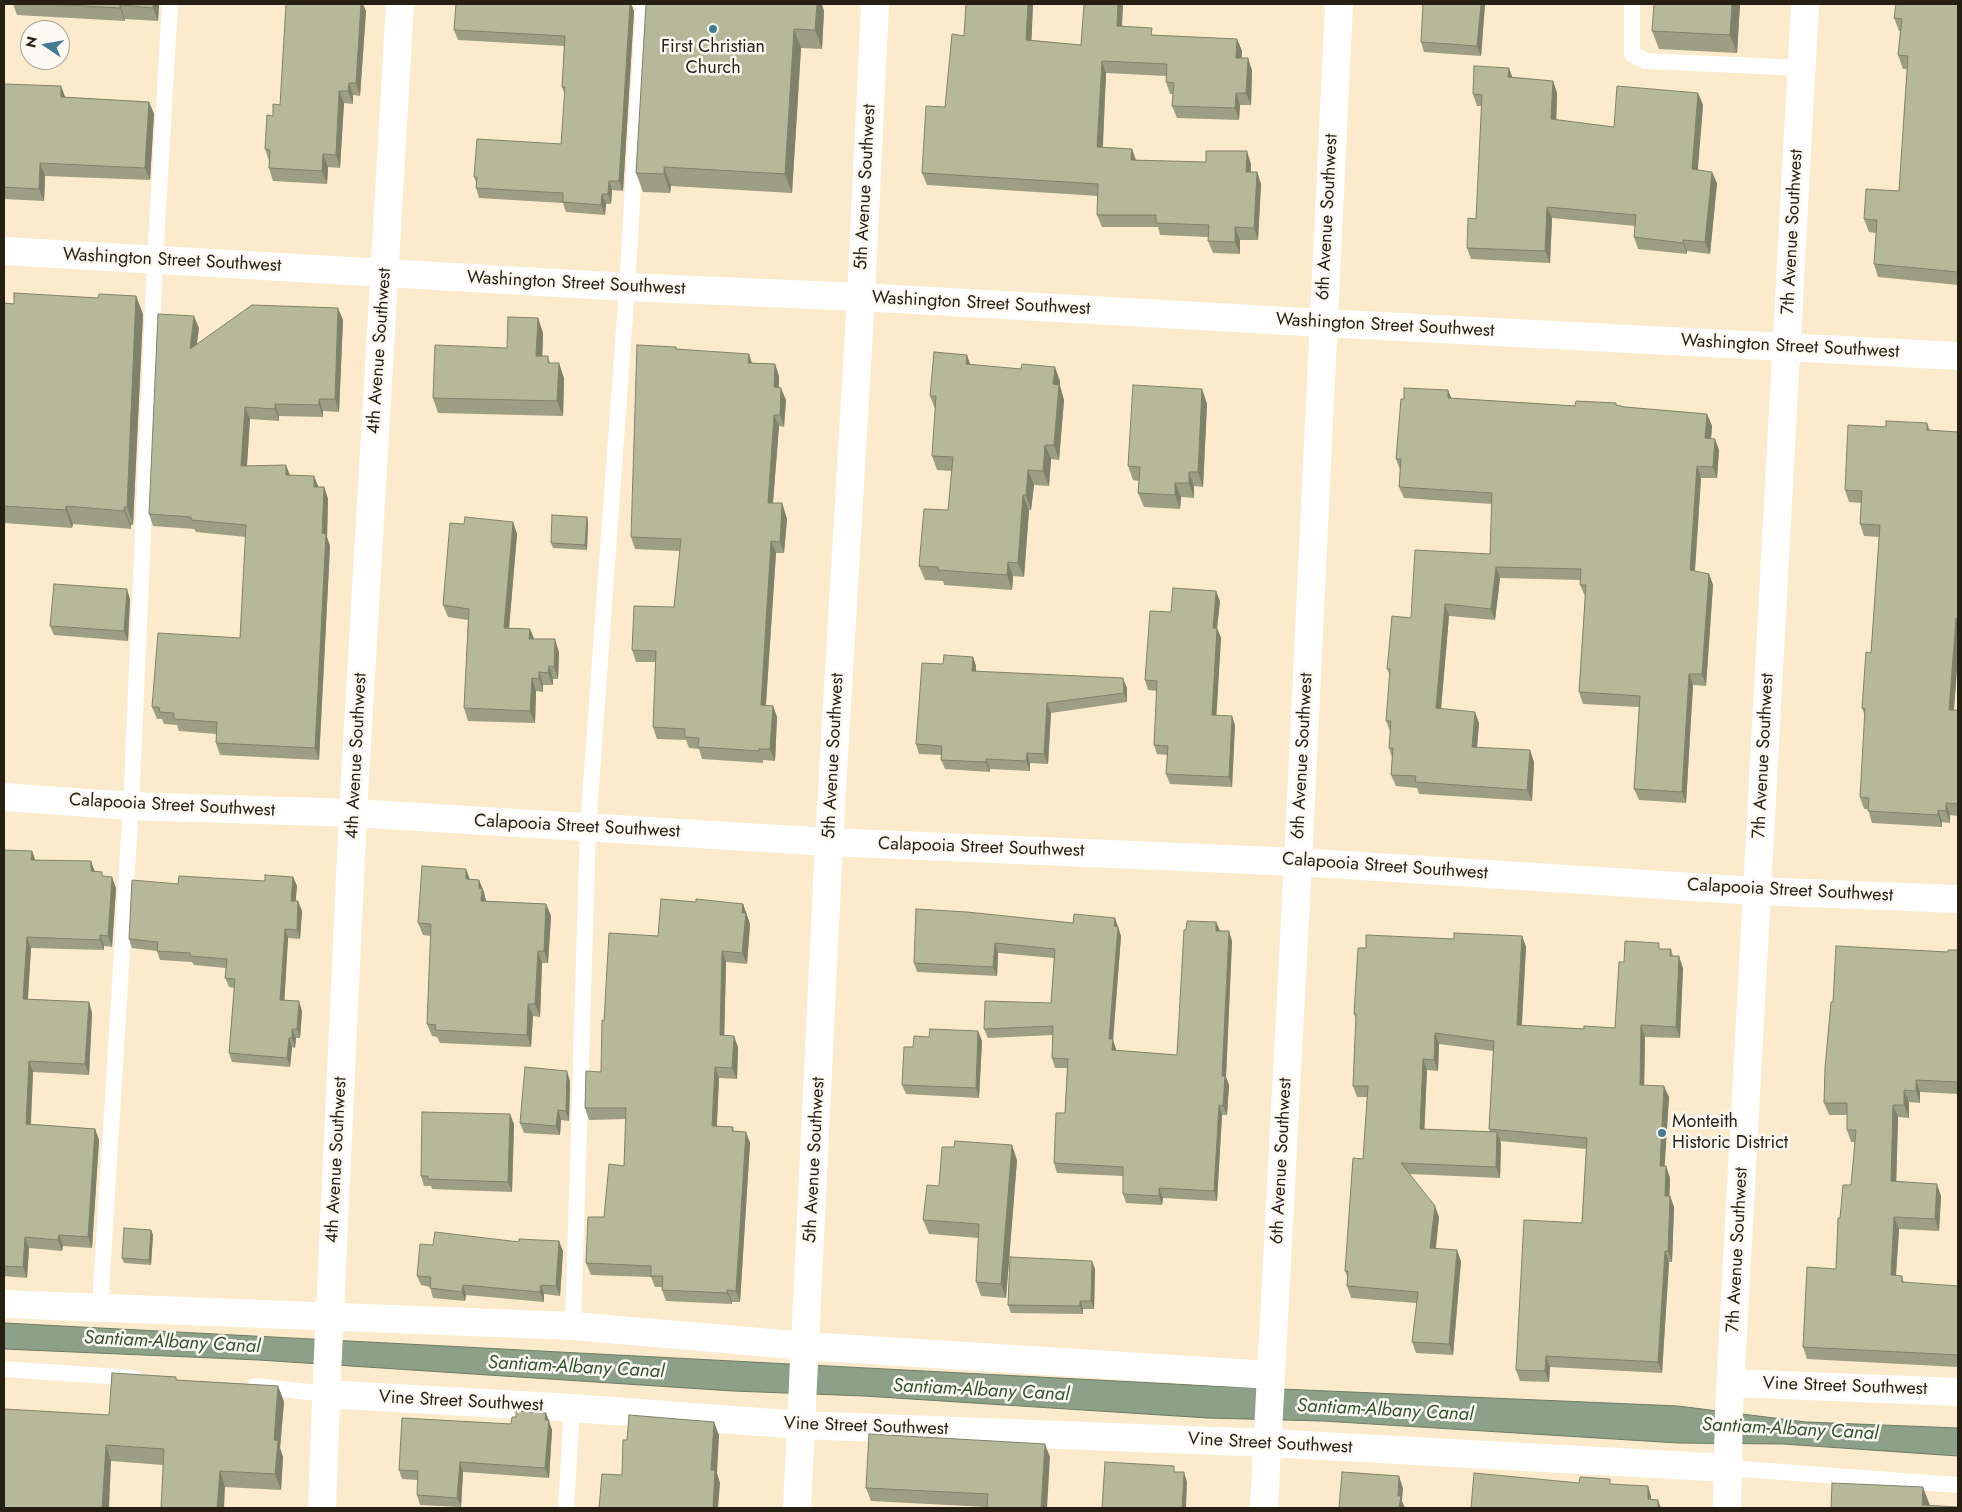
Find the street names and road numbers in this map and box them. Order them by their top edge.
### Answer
street label: 5th Avenue Southwest [851,103,881,271]
street label: 6th Avenue Southwest [1313,133,1343,301]
street label: 7th Avenue Southwest [1778,149,1808,315]
street label: Washington Street Southwest [62,244,282,278]
street label: 4th Avenue Southwest [363,267,397,435]
street label: Washington Street Southwest [466,267,686,301]
street label: Washington Street Southwest [871,287,1091,321]
street label: Washington Street Southwest [1275,309,1495,343]
street label: Washington Street Southwest [1680,330,1900,364]
street label: 4th Avenue Southwest [342,672,372,840]
street label: 5th Avenue Southwest [819,672,849,840]
street label: 6th Avenue Southwest [1288,672,1318,840]
street label: 7th Avenue Southwest [1749,673,1779,839]
street label: Calapooia Street Southwest [68,790,276,822]
street label: Calapooia Street Southwest [473,811,681,843]
street label: Calapooia Street Southwest [877,834,1085,862]
street label: Calapooia Street Southwest [1281,849,1489,885]
street label: Calapooia Street Southwest [1686,875,1894,907]
street label: 4th Avenue Southwest [322,1076,352,1244]
street label: 5th Avenue Southwest [800,1076,830,1244]
street label: 6th Avenue Southwest [1267,1077,1297,1245]
street label: 7th Avenue Southwest [1723,1167,1753,1333]
street label: Vine Street Southwest [1762,1373,1928,1401]
street label: Vine Street Southwest [378,1387,544,1417]
street label: Vine Street Southwest [783,1413,949,1441]
street label: Vine Street Southwest [1187,1429,1353,1459]

